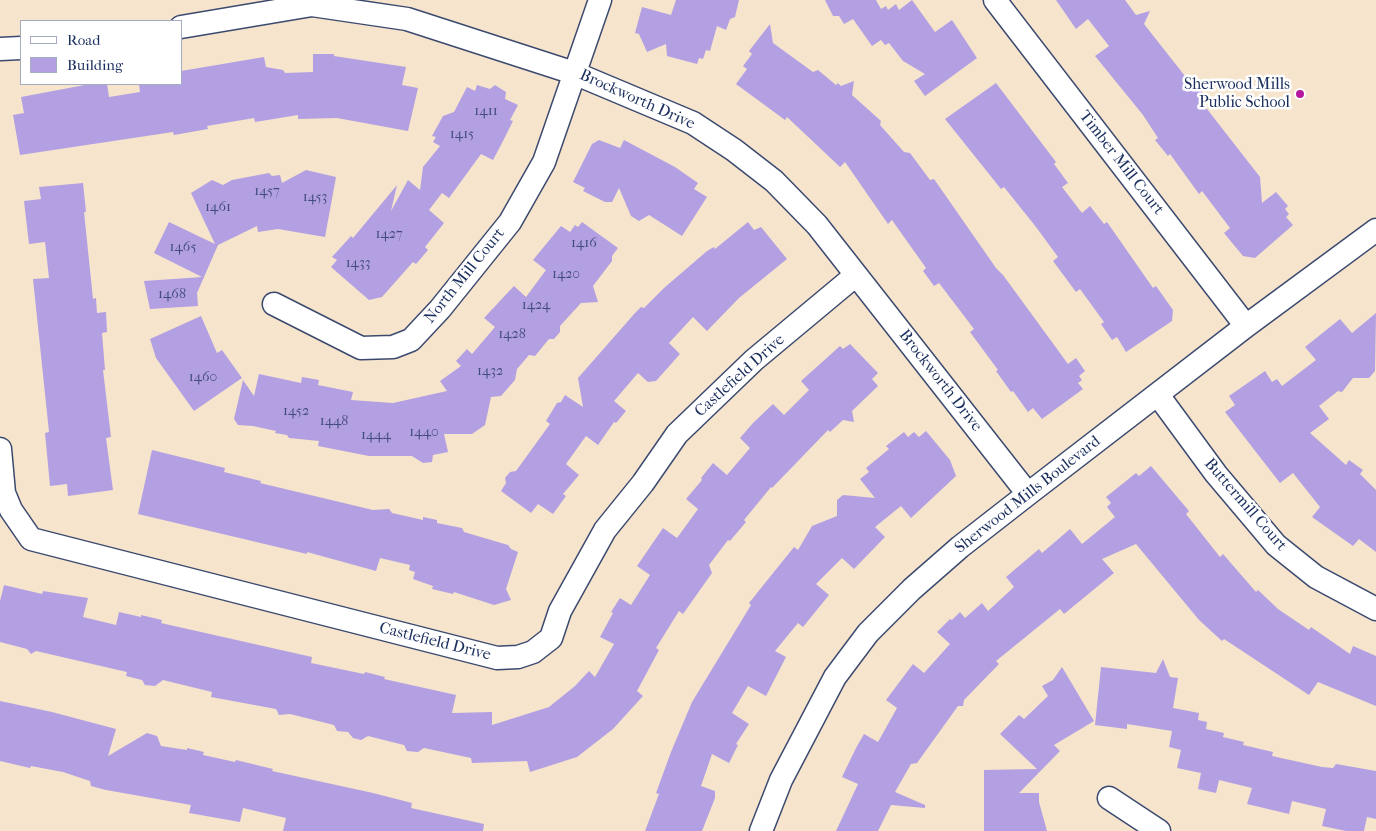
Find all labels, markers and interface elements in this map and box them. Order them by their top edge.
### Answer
legend [20,20,182,85]
text: Road [67,31,100,49]
text: Building [67,56,123,74]
street label: Brockworth Drive [576,66,698,134]
place label: Sherwood Mills Public School [1184,75,1290,113]
marker: Sherwood Mills Public School [1294,88,1306,100]
house number: 1411 [474,104,498,120]
street label: Timber Mill Court [1074,107,1168,219]
house number: 1415 [450,127,474,143]
house number: 1457 [254,184,280,200]
house number: 1453 [303,190,327,206]
house number: 1461 [205,200,231,216]
street label: North Mill Court [421,225,509,327]
house number: 1427 [375,227,403,243]
house number: 1416 [571,236,597,252]
house number: 1465 [170,240,196,256]
house number: 1433 [346,256,370,272]
house number: 1420 [552,267,580,283]
house number: 1468 [158,287,186,303]
house number: 1424 [522,298,550,314]
street label: Brockworth Drive [894,326,986,436]
house number: 1428 [498,327,526,343]
street label: Castlefield Drive [691,331,789,421]
house number: 1432 [477,364,503,380]
house number: 1460 [189,370,217,386]
house number: 1452 [283,404,309,420]
house number: 1448 [320,414,348,430]
house number: 1440 [409,425,439,441]
house number: 1444 [361,428,391,444]
street label: Sherwood Mills Boulevard [951,432,1105,558]
street label: Buttermill Court [1200,455,1290,555]
street label: Castlefield Drive [377,619,493,665]

